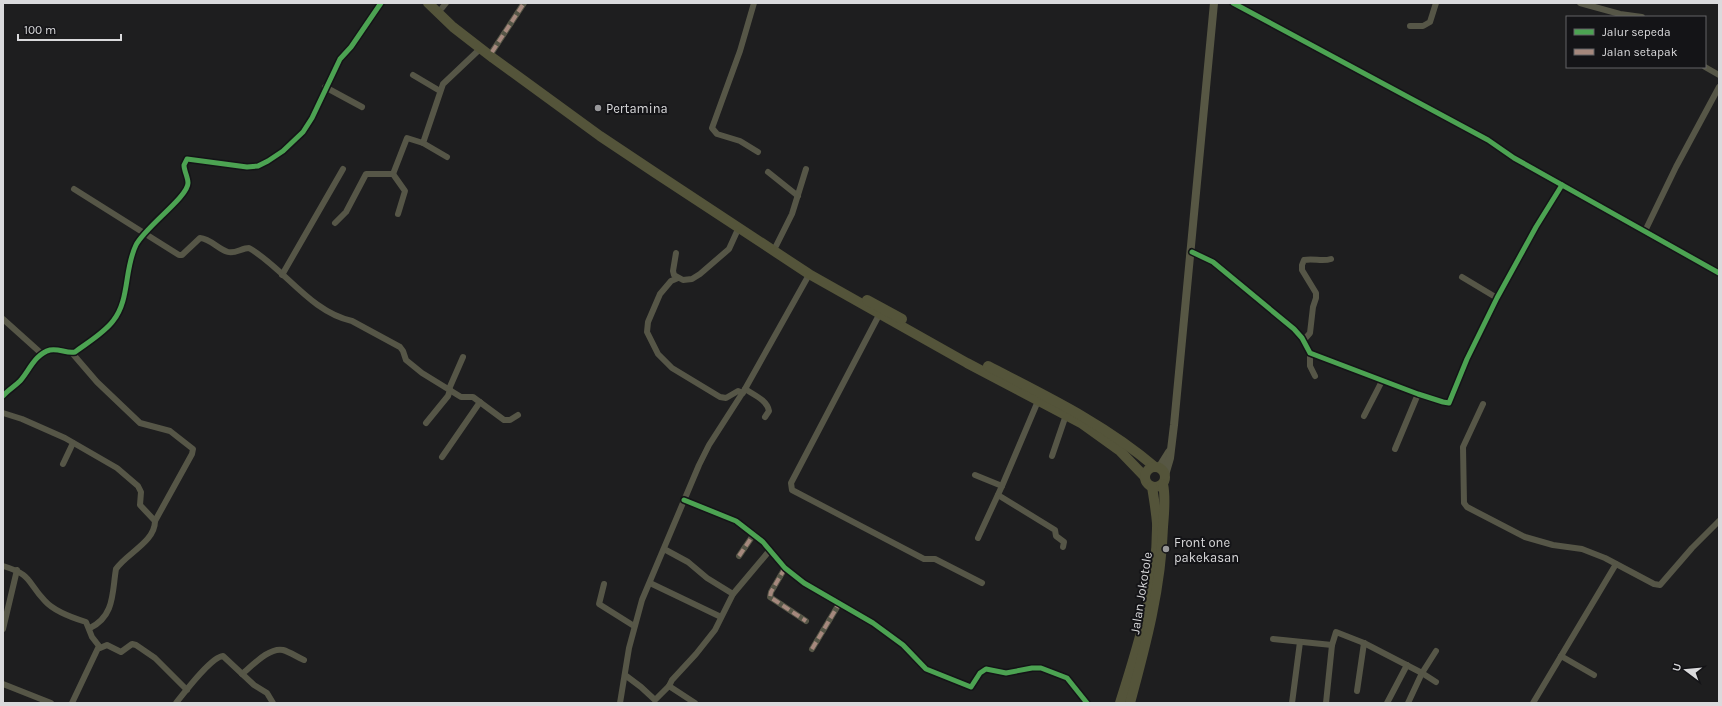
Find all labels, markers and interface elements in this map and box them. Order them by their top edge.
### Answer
scale bar [18,16,121,42]
legend [1566,16,1706,68]
text: 100 m [24,23,56,37]
text: Jalur sepeda [1602,25,1671,39]
text: Jalan setapak [1602,45,1678,59]
place label: Pertamina [606,101,668,116]
marker: Pertamina [593,103,603,113]
place label: Front one pakekasan [1174,535,1239,565]
marker: Front one pakekasan [1161,544,1171,554]
street label: Jalan Jokotole [1127,550,1155,635]
north arrow [1666,650,1706,690]
text: U [1670,662,1684,673]

